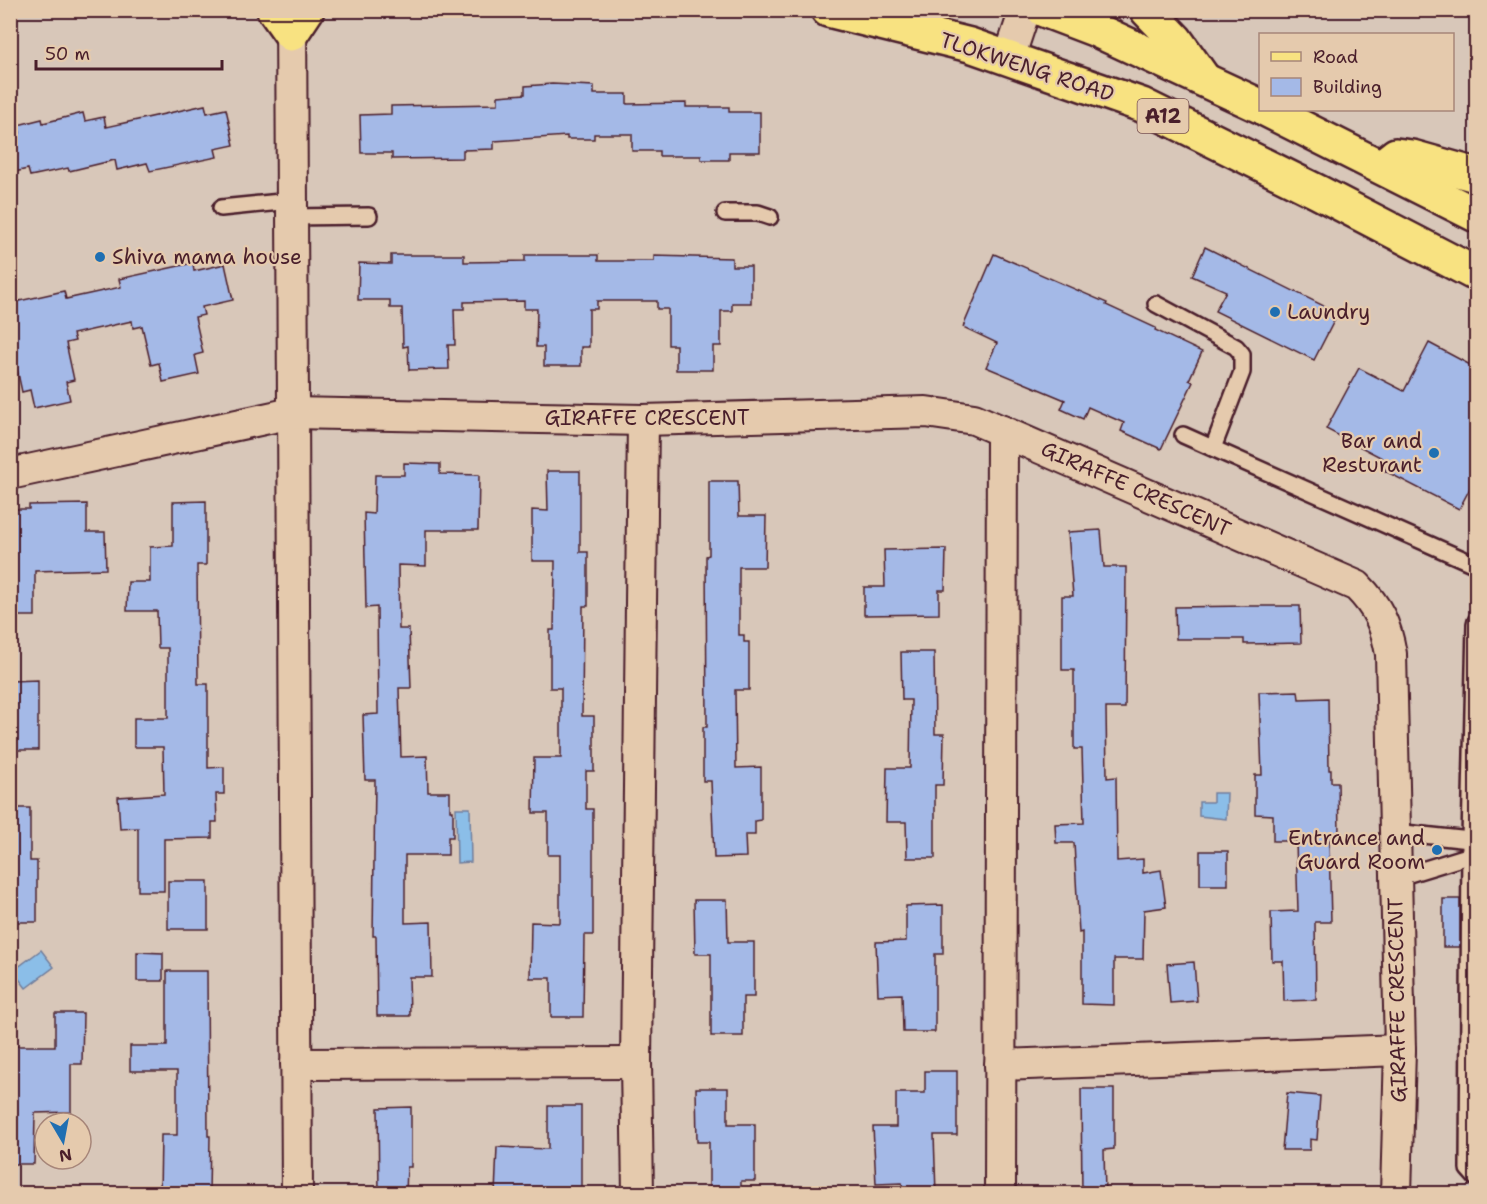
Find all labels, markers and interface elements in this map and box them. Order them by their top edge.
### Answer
street label: TLOKWENG ROAD [936,26,1118,108]
scale bar [36,33,222,71]
legend [1259,33,1454,111]
text: 50 m [45,42,90,66]
text: Road [1313,45,1358,69]
text: Building [1313,75,1382,99]
road number: A12 [1138,99,1188,133]
place label: Shiva mama house [112,243,302,271]
marker: Shiva mama house [93,250,107,264]
place label: Laundry [1287,298,1370,326]
marker: Laundry [1268,305,1282,319]
street label: GIRAFFE CRESCENT [544,404,750,432]
place label: Bar and Resturant [1322,427,1422,479]
street label: GIRAFFE CRESCENT [1037,434,1235,544]
marker: Bar and Resturant [1427,446,1441,460]
place label: Entrance and Guard Room [1288,824,1425,876]
marker: Entrance and Guard Room [1430,843,1444,857]
street label: GIRAFFE CRESCENT [1381,897,1413,1103]
north arrow [33,1111,93,1171]
text: N [57,1144,74,1167]

